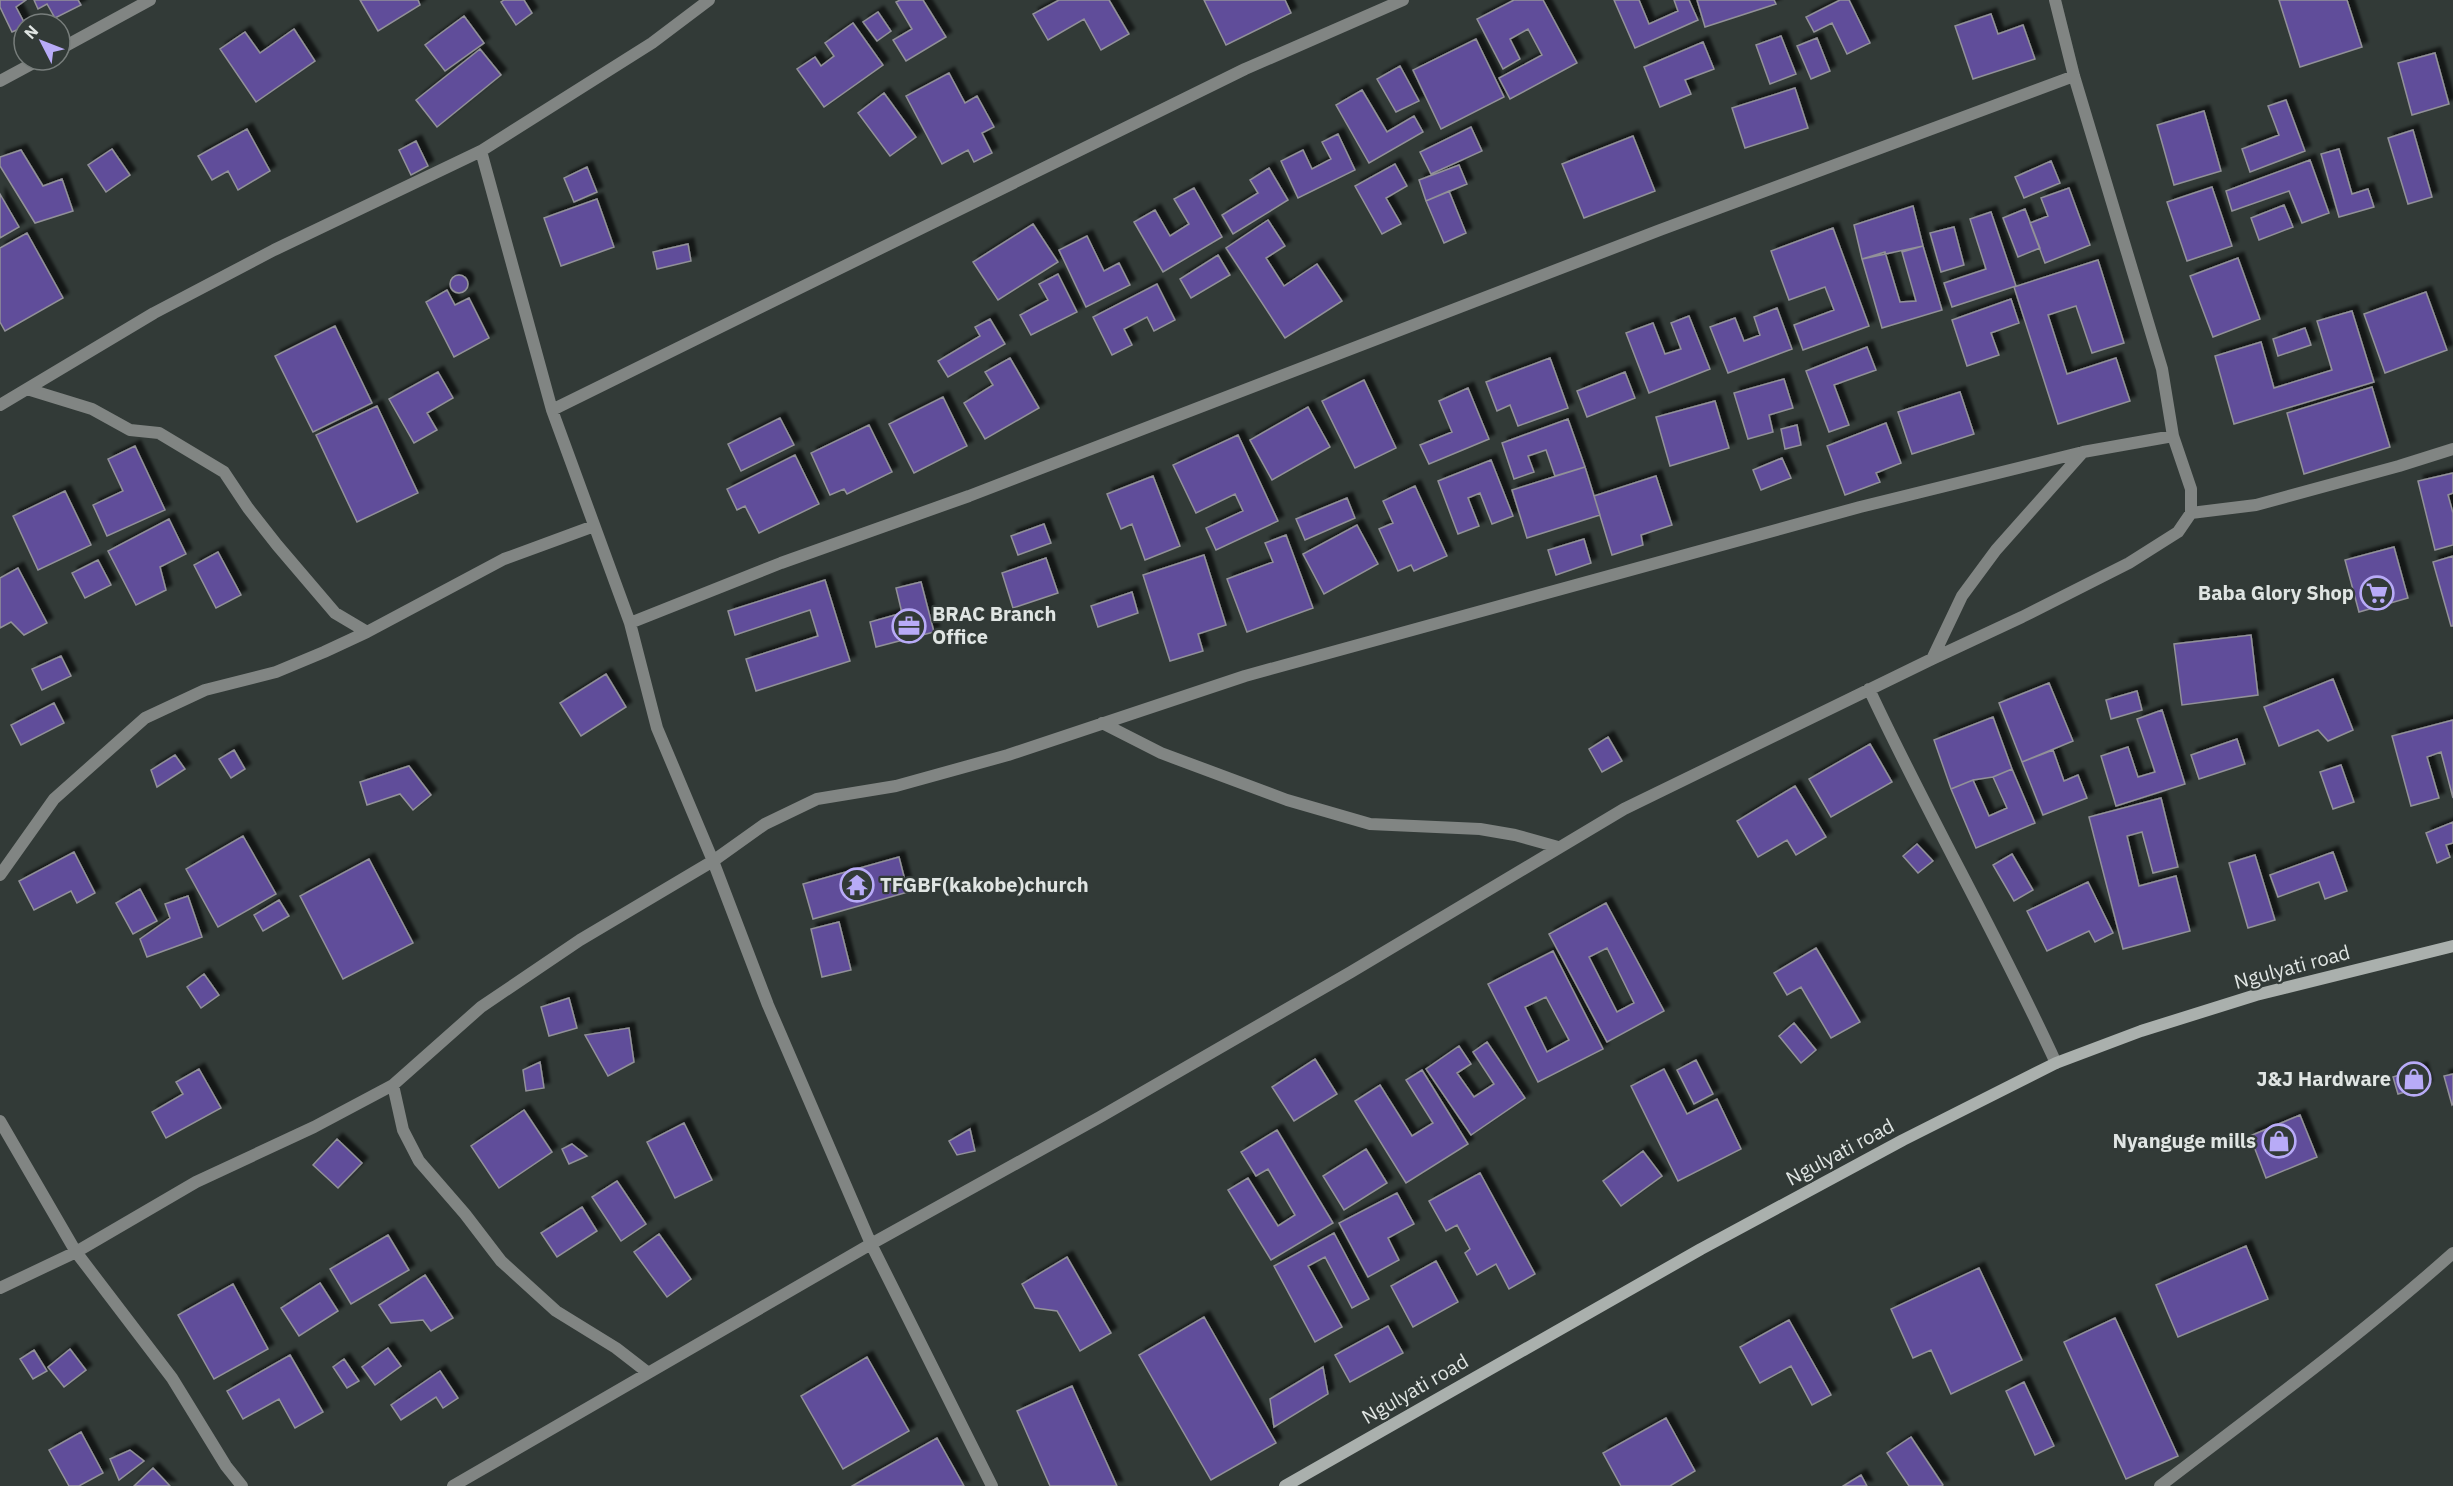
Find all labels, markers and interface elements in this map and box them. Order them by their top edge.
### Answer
north arrow [12,12,72,72]
text: N [20,21,42,43]
supermarket icon: Baba Glory Shop [2359,575,2395,611]
place label: Baba Glory Shop [2198,579,2354,606]
place label: BRAC Branch Office [932,600,1056,650]
office icon: BRAC Branch Office [891,608,927,644]
temple icon: TFGBF(kakobe)church [839,867,875,903]
place label: TFGBF(kakobe)church [880,871,1089,898]
street label: Ngulyati road [2231,938,2353,995]
shop icon: J&J Hardware [2396,1061,2432,1097]
place label: J&J Hardware [2256,1065,2391,1092]
street label: Ngulyati road [1781,1112,1899,1191]
shop icon: Nyanguge mills [2261,1123,2297,1159]
place label: Nyanguge mills [2112,1127,2256,1154]
street label: Ngulyati road [1356,1347,1473,1430]

